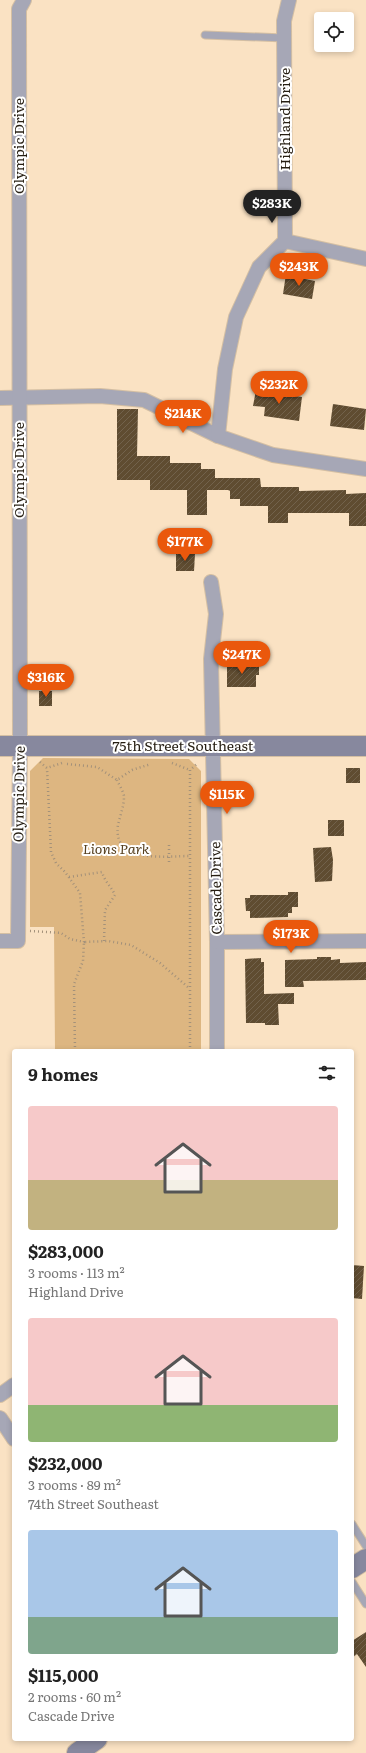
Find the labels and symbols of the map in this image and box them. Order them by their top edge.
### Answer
street label: Highland Drive [274,68,294,170]
street label: Olympic Drive [8,98,28,194]
pin: $283K [244,190,300,224]
pin: $243K [271,253,327,287]
pin: $232K [251,371,307,405]
pin: $214K [155,400,211,434]
street label: Olympic Drive [8,422,28,518]
pin: $177K [157,528,213,562]
pin: $247K [214,641,270,675]
pin: $316K [18,664,74,698]
street label: 75th Street Southeast [113,735,254,755]
street label: Olympic Drive [7,746,29,842]
pin: $115K [199,781,255,815]
park label: Lions Park [83,838,150,858]
street label: Cascade Drive [204,841,226,935]
pin: $173K [263,920,319,954]

